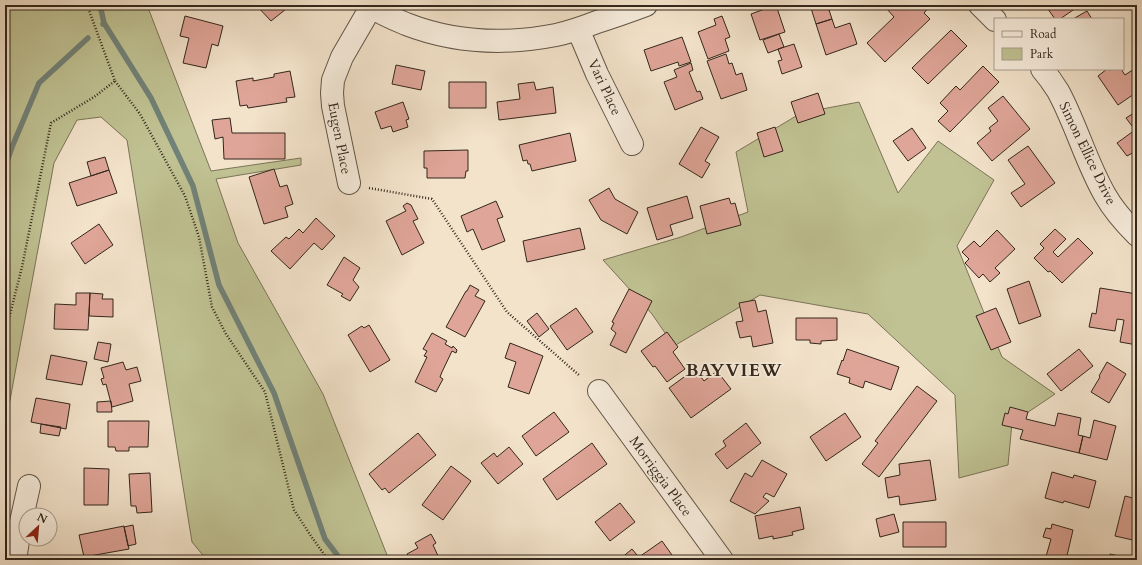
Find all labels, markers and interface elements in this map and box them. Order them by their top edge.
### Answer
legend [994,18,1124,70]
text: Road [1030,26,1057,42]
text: Park [1030,46,1054,62]
street label: Vari Place [583,56,626,118]
street label: Simon Ellice Drive [1054,99,1121,208]
street label: Eugen Place [323,101,356,176]
district label: BAYVIEW [685,358,783,383]
street label: Morriggia Place [625,432,696,520]
north arrow [18,507,58,547]
text: N [35,510,50,527]

